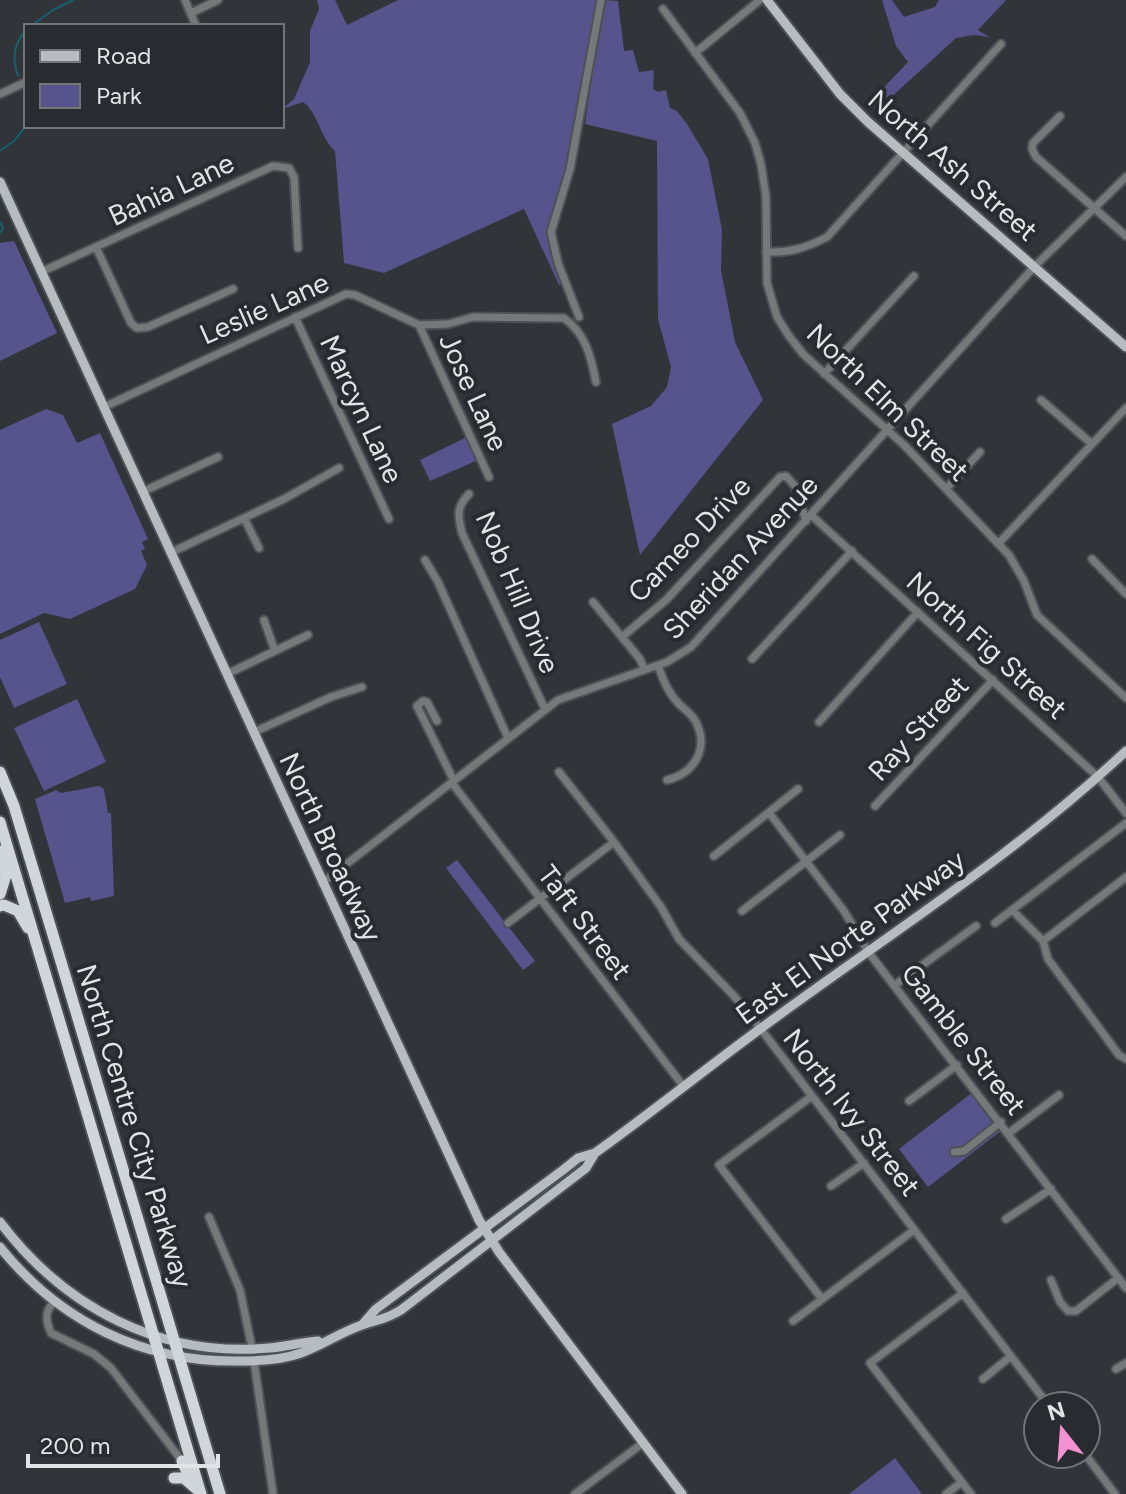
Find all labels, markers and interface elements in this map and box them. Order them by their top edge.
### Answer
legend [24,24,284,128]
text: Road [96,41,151,70]
text: Park [96,81,142,110]
street label: North Ash Street [861,82,1045,248]
street label: Bahia Lane [103,145,239,233]
street label: Leslie Lane [194,265,334,351]
street label: North Elm Street [800,316,976,488]
street label: Jose Lane [432,328,516,456]
street label: Marcyn Lane [313,330,411,488]
street label: Sheridan Avenue [655,468,825,646]
street label: Cameo Drive [621,469,757,609]
street label: Nob Hill Drive [469,506,567,678]
street label: North Fig Street [900,564,1074,726]
street label: Ray Street [861,668,975,788]
street label: North Broadway [272,747,390,947]
street label: East El Norte Parkway [729,842,971,1032]
street label: Taft Street [531,858,639,986]
street label: Gamble Street [894,957,1034,1121]
street label: North Centre City Parkway [70,960,201,1292]
street label: North Ivy Street [776,1022,928,1202]
north arrow [1022,1390,1102,1470]
text: N [1044,1396,1068,1427]
scale bar [28,1418,218,1468]
text: 200 m [40,1431,111,1460]

